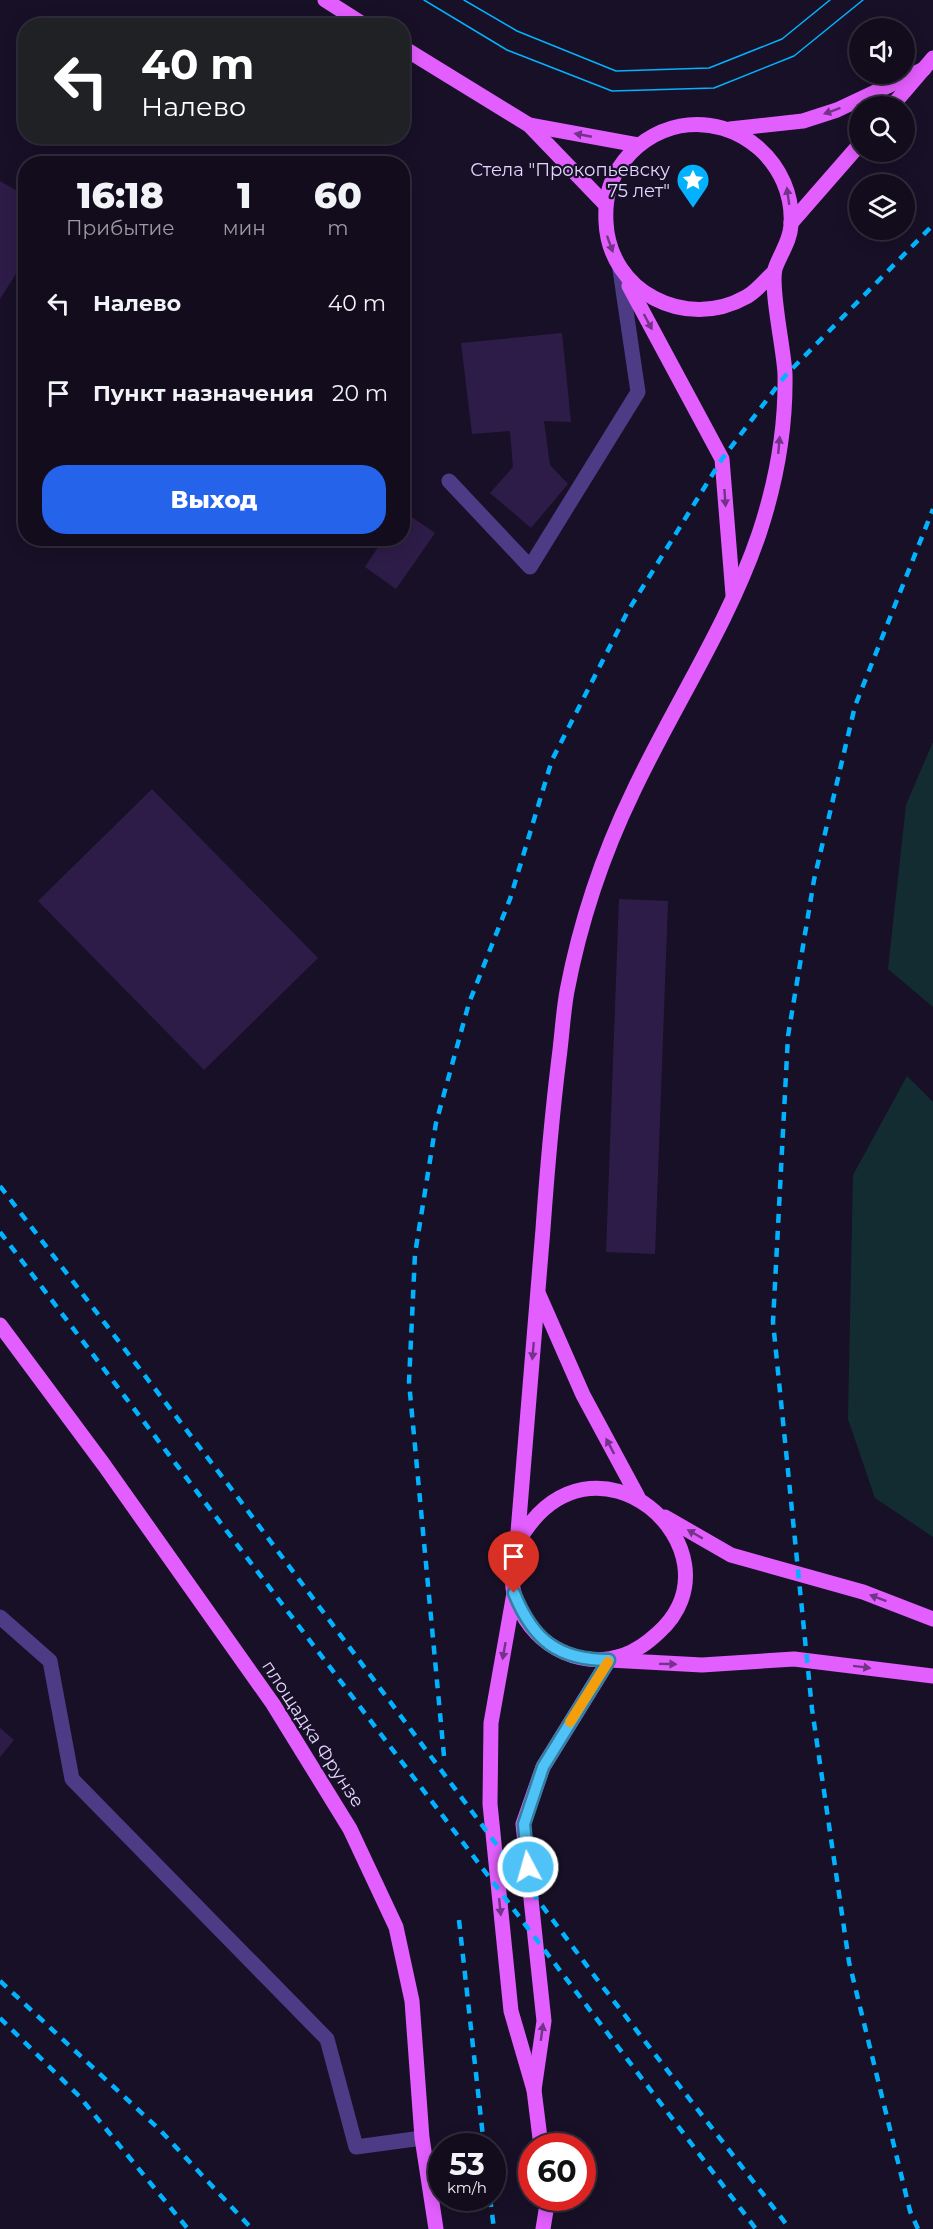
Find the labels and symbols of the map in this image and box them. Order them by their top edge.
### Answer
one-way arrow [823,107,841,116]
one-way arrow [574,130,593,139]
place label: Стела "Прокопьевску 75 лет" [470,159,670,202]
place icon: Стела "Прокопьевску 75 лет" [675,162,711,209]
one-way arrow [783,187,792,206]
one-way arrow [605,235,615,253]
one-way arrow [643,314,653,331]
one-way arrow [774,435,784,454]
one-way arrow [720,488,730,507]
one-way arrow [528,1341,538,1360]
one-way arrow [605,1437,615,1454]
one-way arrow [686,1529,703,1539]
pin [488,1531,539,1593]
one-way arrow [869,1593,887,1603]
one-way arrow [499,1641,508,1660]
street label: площадка Фрунзе [257,1656,369,1812]
one-way arrow [658,1659,677,1669]
one-way arrow [853,1663,872,1672]
position arrow [496,1835,560,1899]
one-way arrow [495,1898,505,1917]
one-way arrow [538,2023,547,2042]
speed limit sign: 60 [518,2133,596,2211]

